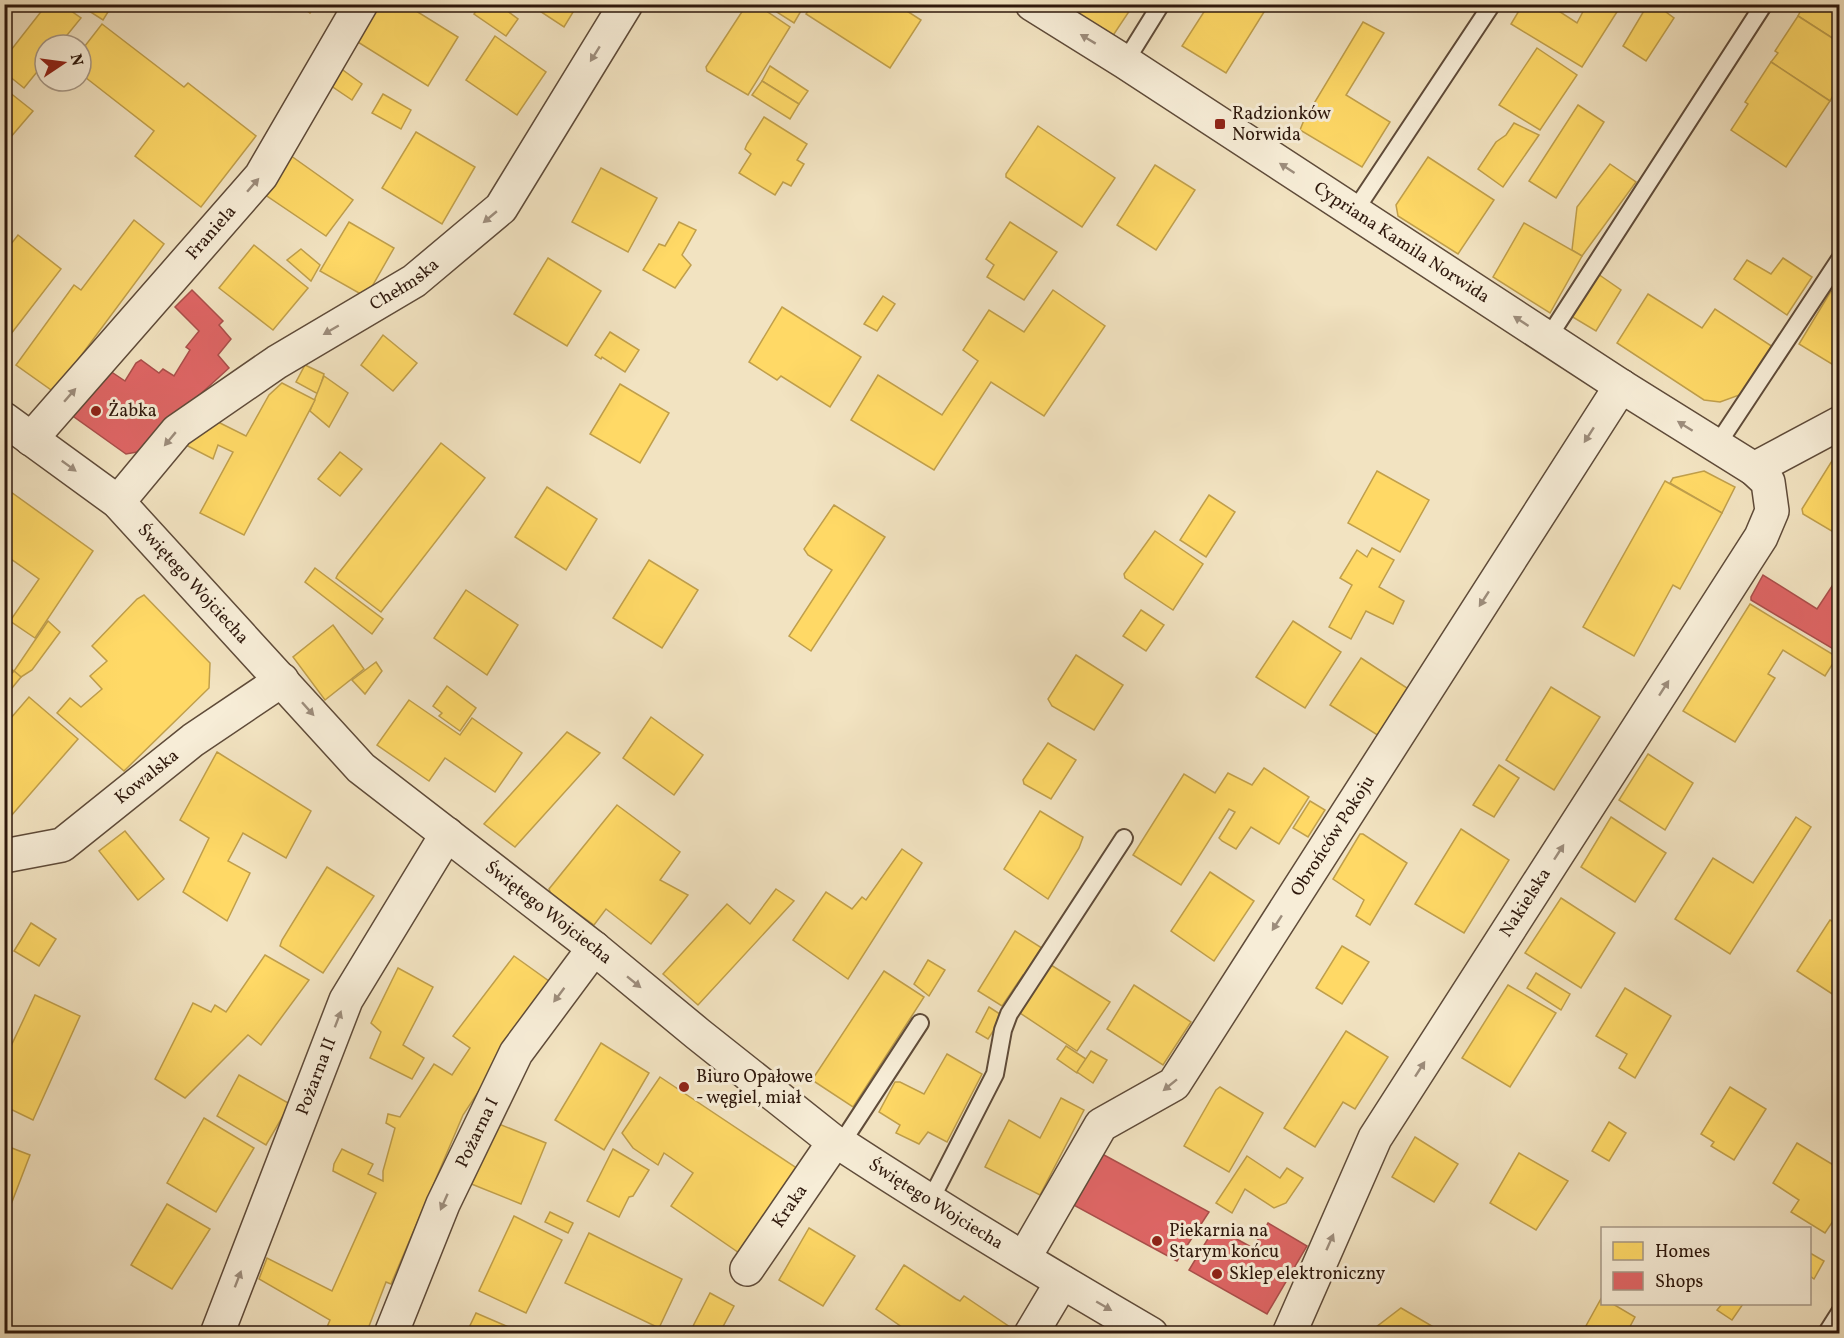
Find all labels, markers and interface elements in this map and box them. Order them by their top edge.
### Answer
north arrow [33,33,93,93]
one-way arrow [1079,34,1096,44]
one-way arrow [590,46,601,62]
text: N [64,52,88,69]
place label: Radzionków Norwida [1232,102,1331,148]
marker: Radzionków Norwida [1213,117,1227,131]
one-way arrow [1279,163,1295,174]
street label: Cypriana Kamila Norwida [1309,176,1495,309]
one-way arrow [246,177,260,192]
street label: Franiela [181,200,242,265]
one-way arrow [482,211,498,224]
street label: Chełmska [365,252,445,317]
one-way arrow [1513,315,1529,326]
one-way arrow [323,324,339,335]
one-way arrow [63,388,76,403]
place label: Żabka [108,399,157,424]
marker: Żabka [89,404,103,418]
one-way arrow [1677,420,1693,431]
one-way arrow [1584,427,1595,443]
one-way arrow [164,431,177,447]
one-way arrow [60,460,76,472]
street label: Świętego Wojciecha [131,518,254,650]
one-way arrow [1479,591,1490,608]
one-way arrow [1658,680,1669,696]
one-way arrow [301,701,314,716]
street label: Kowalska [110,743,184,810]
street label: Obrońców Pokoju [1285,771,1381,901]
one-way arrow [1553,844,1564,860]
street label: Świętego Wojciecha [479,855,617,970]
street label: Nakielska [1494,863,1558,942]
one-way arrow [1272,915,1283,931]
one-way arrow [626,975,642,988]
one-way arrow [553,988,565,1003]
one-way arrow [334,1009,344,1027]
street label: Pożarna II [290,1034,343,1119]
one-way arrow [1414,1061,1425,1077]
place label: Biuro Opałowe - węgiel, miał [696,1065,813,1111]
one-way arrow [1162,1078,1178,1091]
marker: Biuro Opałowe - węgiel, miał [677,1080,691,1094]
street label: Pożarna I [450,1094,505,1172]
street label: Świętego Wojciecha [863,1152,1008,1256]
street label: Kraka [766,1180,814,1233]
one-way arrow [440,1193,449,1210]
place label: Piekarnia na Starym końcu [1169,1219,1279,1265]
legend [1601,1227,1811,1305]
one-way arrow [1325,1232,1335,1250]
marker: Piekarnia na Starym końcu [1150,1234,1164,1248]
text: Homes [1655,1240,1710,1265]
place label: Sklep elektroniczny [1229,1262,1386,1287]
marker: Sklep elektroniczny [1210,1267,1224,1281]
one-way arrow [234,1270,243,1288]
text: Shops [1655,1270,1703,1295]
one-way arrow [1096,1301,1112,1312]

